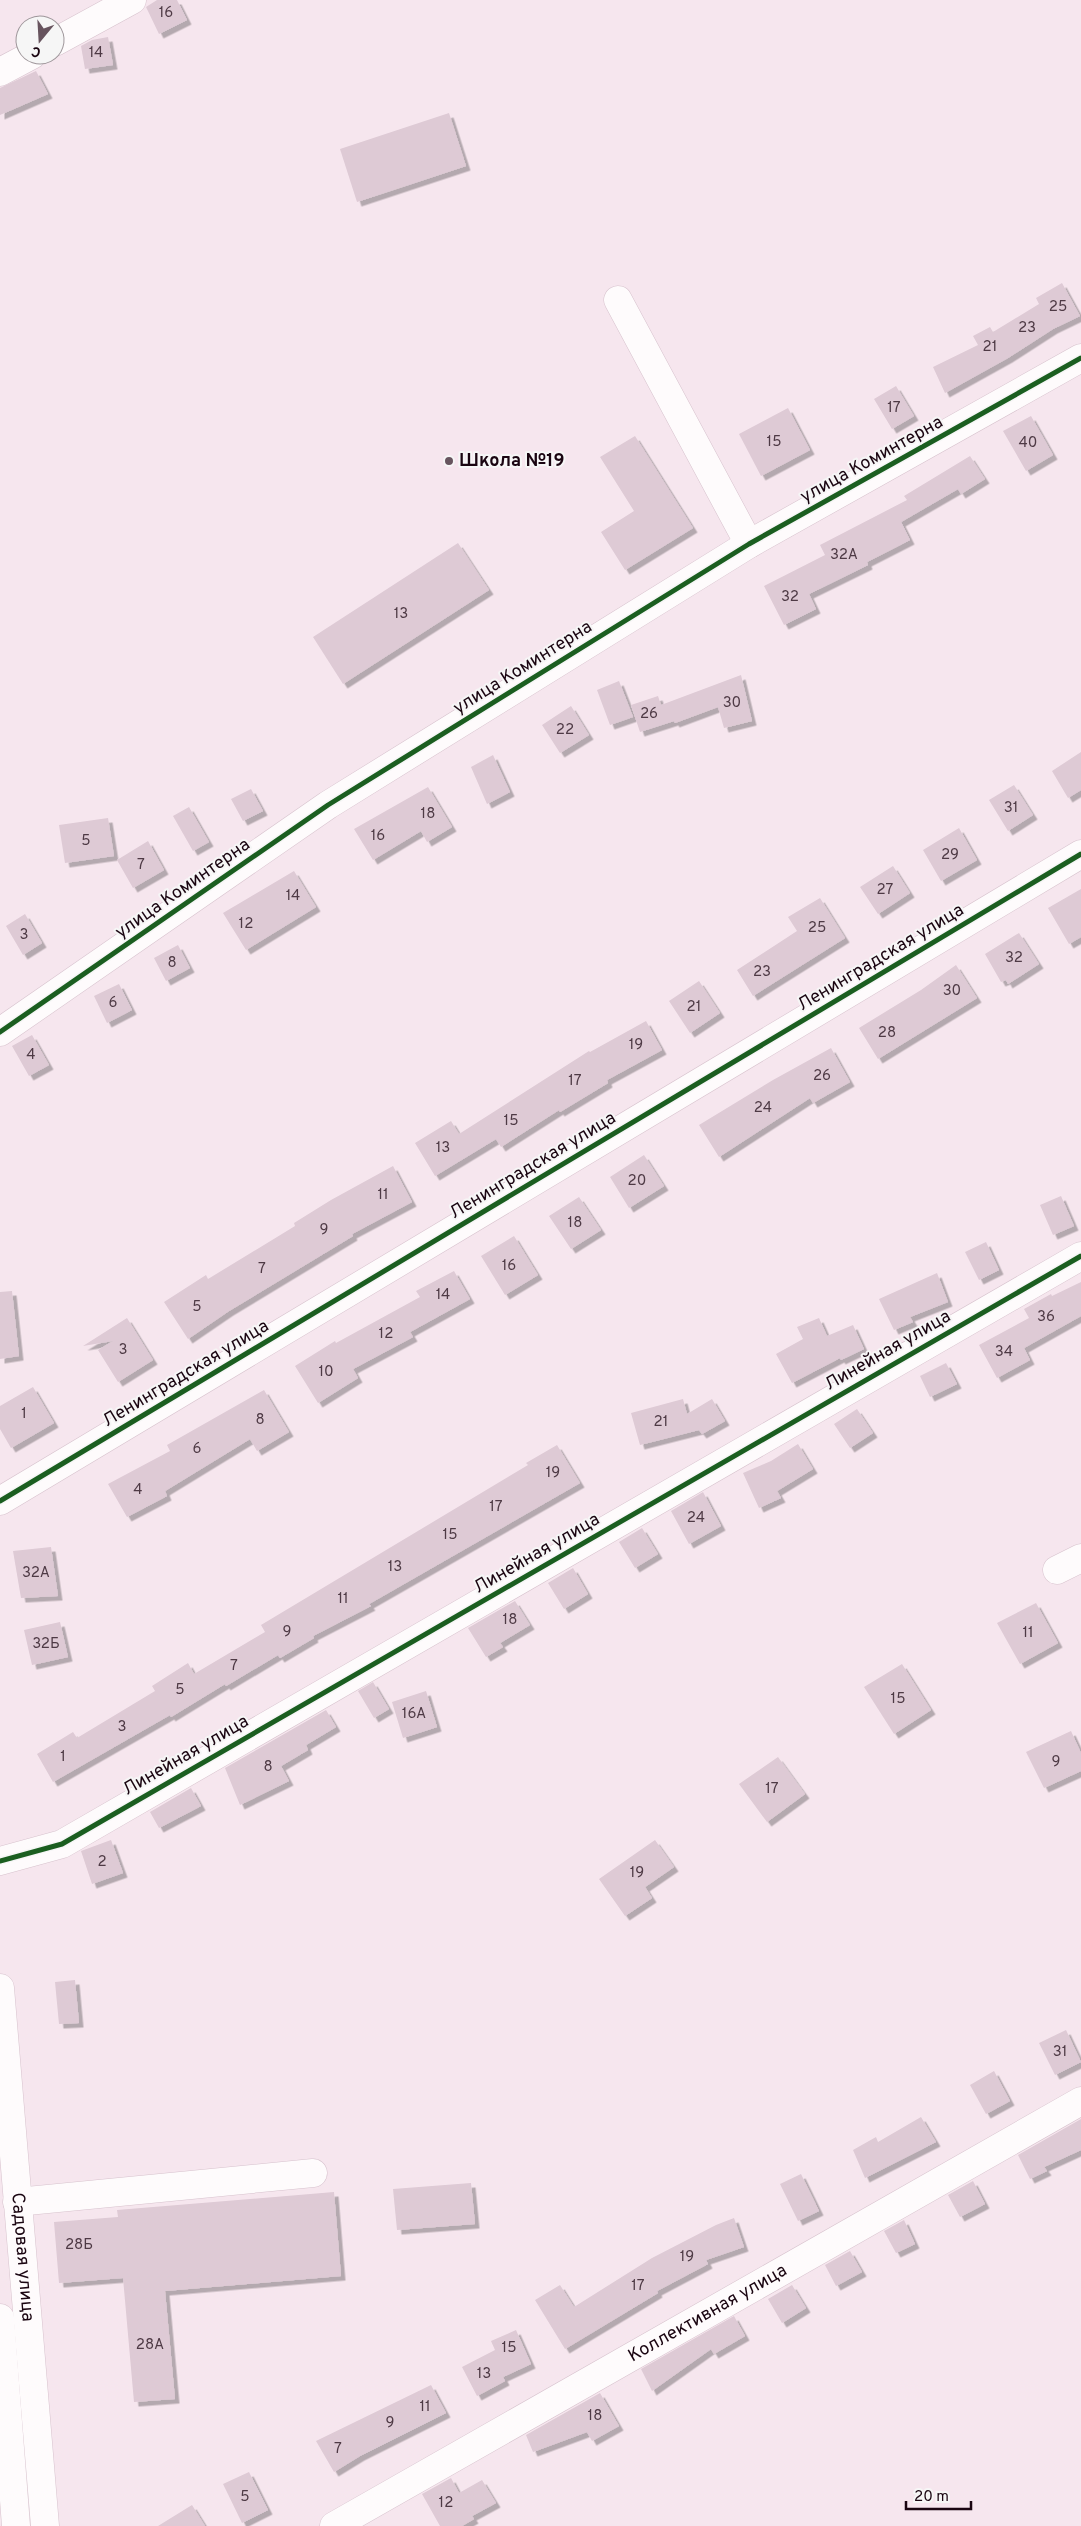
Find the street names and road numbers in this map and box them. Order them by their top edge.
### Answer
street label: улица Коминтерна [797,411,947,509]
street label: улица Коминтерна [449,616,597,720]
street label: улица Коминтерна [111,834,255,944]
street label: Ленинградская улица [793,899,969,1017]
street label: Ленинградская улица [445,1107,621,1225]
street label: Линейная улица [821,1306,955,1396]
street label: Ленинградская улица [98,1315,274,1433]
street label: Линейная улица [470,1509,604,1599]
street label: Линейная улица [119,1711,253,1801]
street label: Садовая улица [6,2192,39,2322]
street label: Коллективная улица [624,2259,791,2368]

